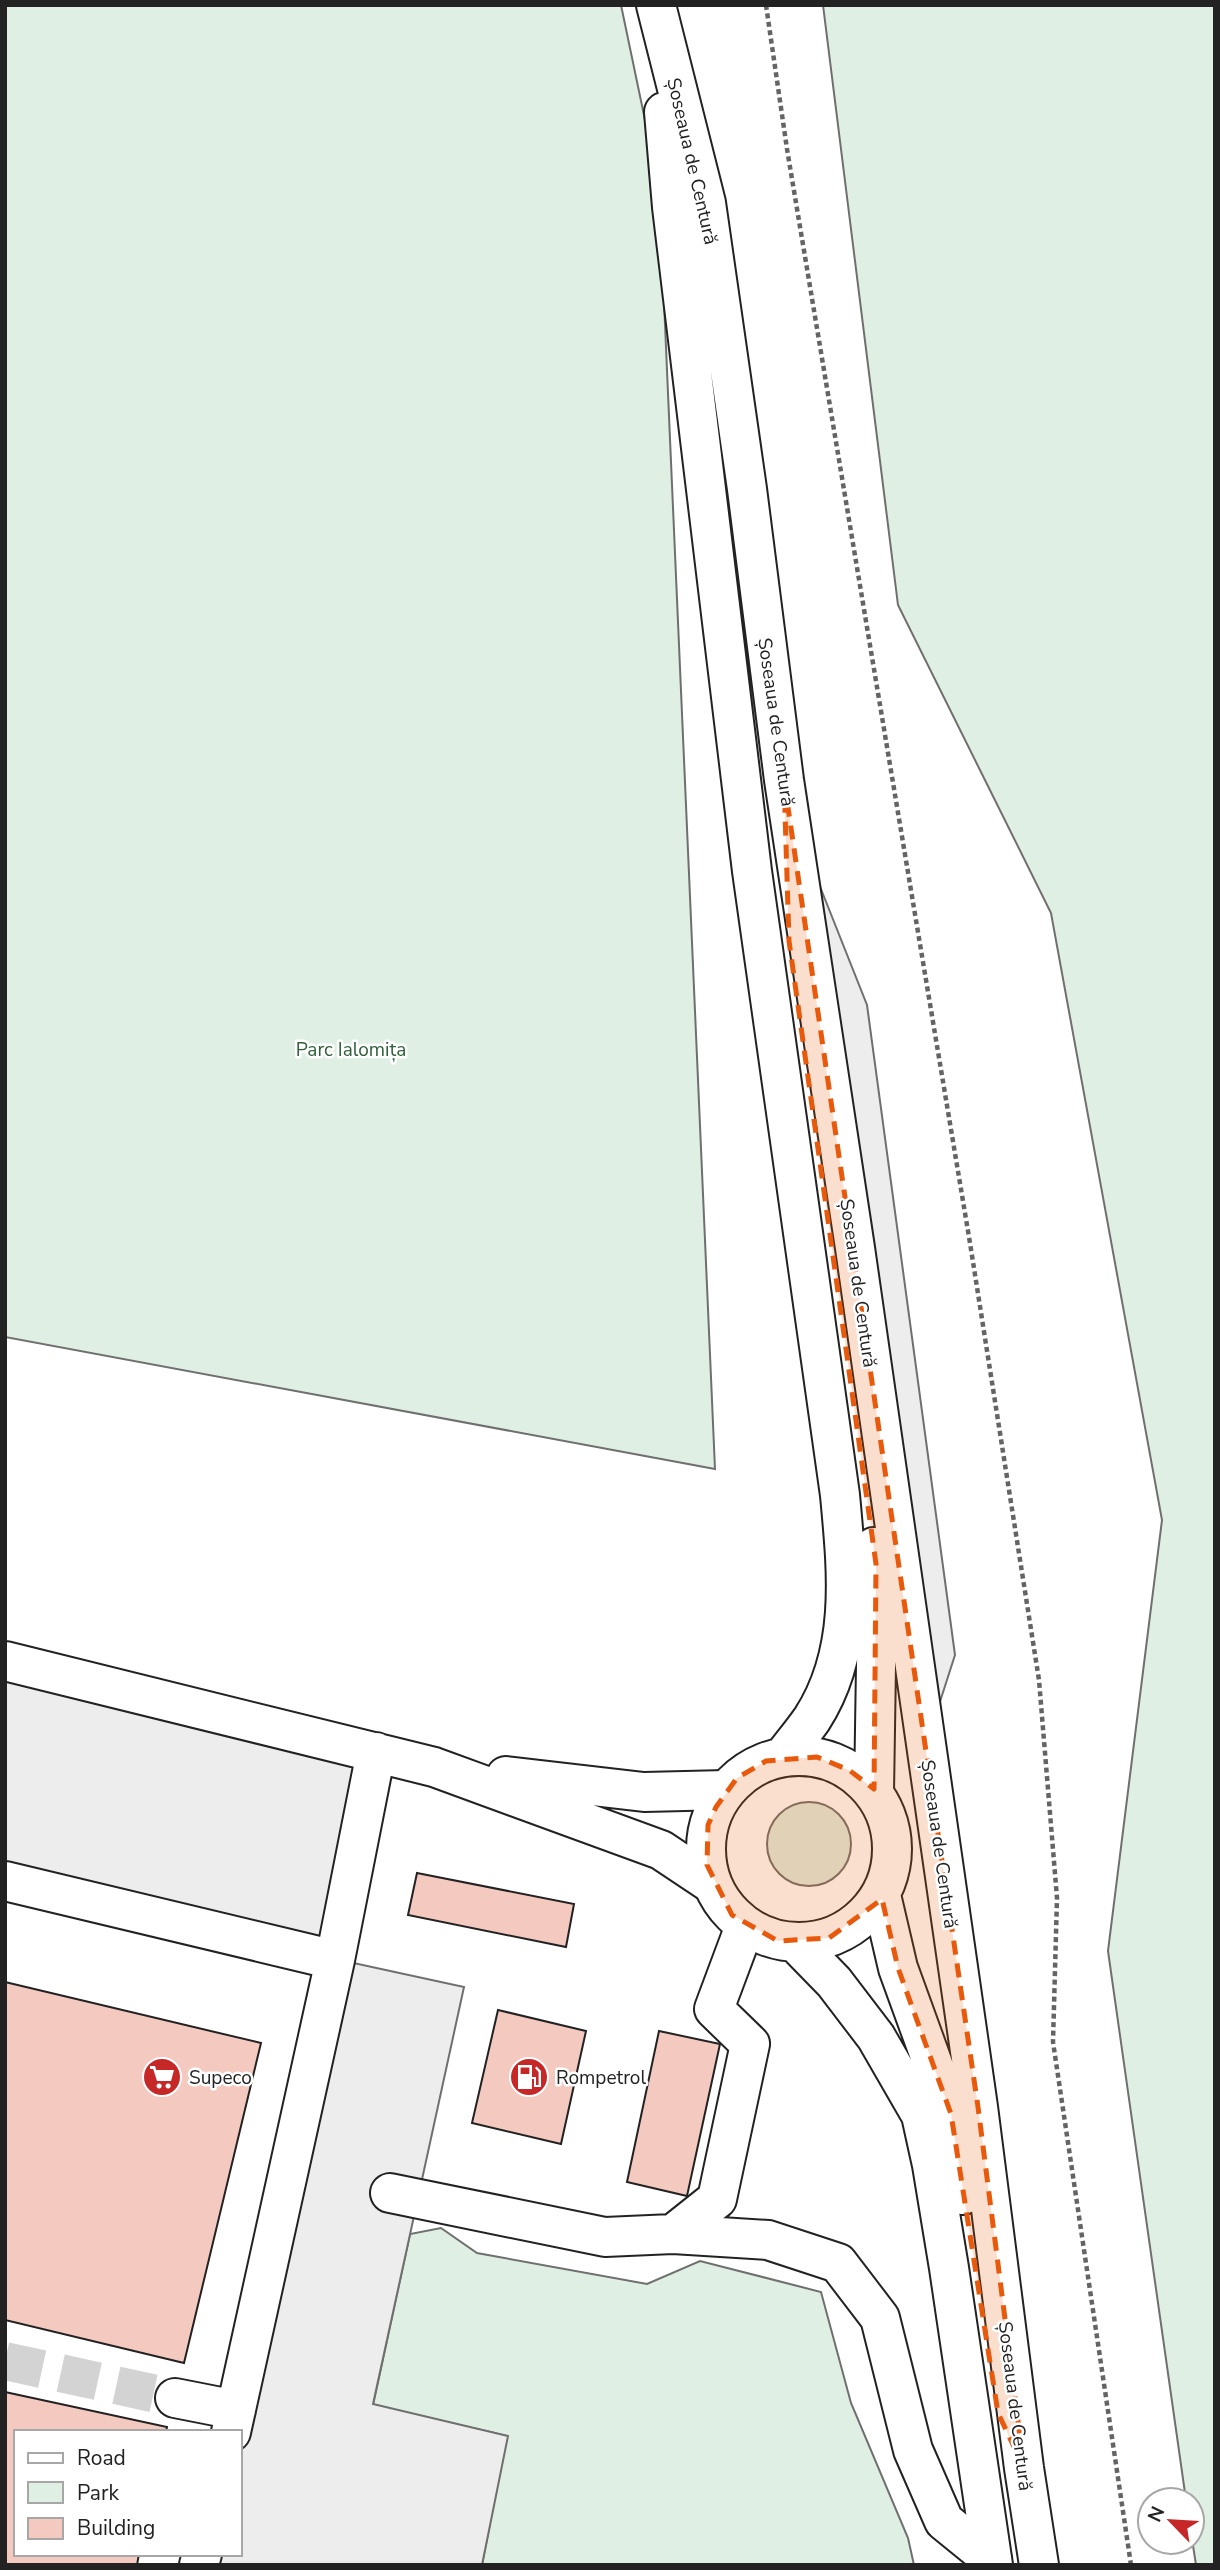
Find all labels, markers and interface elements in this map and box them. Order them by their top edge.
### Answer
street label: Șoseaua de Centură [660,75,724,247]
street label: Șoseaua de Centură [751,636,801,808]
park label: Parc Ialomița [296,1037,406,1063]
street label: Șoseaua de Centură [833,1197,883,1369]
street label: Șoseaua de Centură [914,1758,964,1930]
supermarket icon: Supeco [141,2056,183,2098]
fuel station icon: Rompetrol [508,2056,550,2098]
place label: Supeco [189,2065,252,2091]
place label: Rompetrol [556,2065,646,2091]
street label: Șoseaua de Centură [992,2320,1038,2492]
legend [14,2430,242,2556]
text: Road [77,2444,126,2472]
text: Park [77,2479,119,2507]
north arrow [1136,2486,1206,2556]
text: N [1142,2502,1171,2526]
text: Building [77,2514,155,2542]

